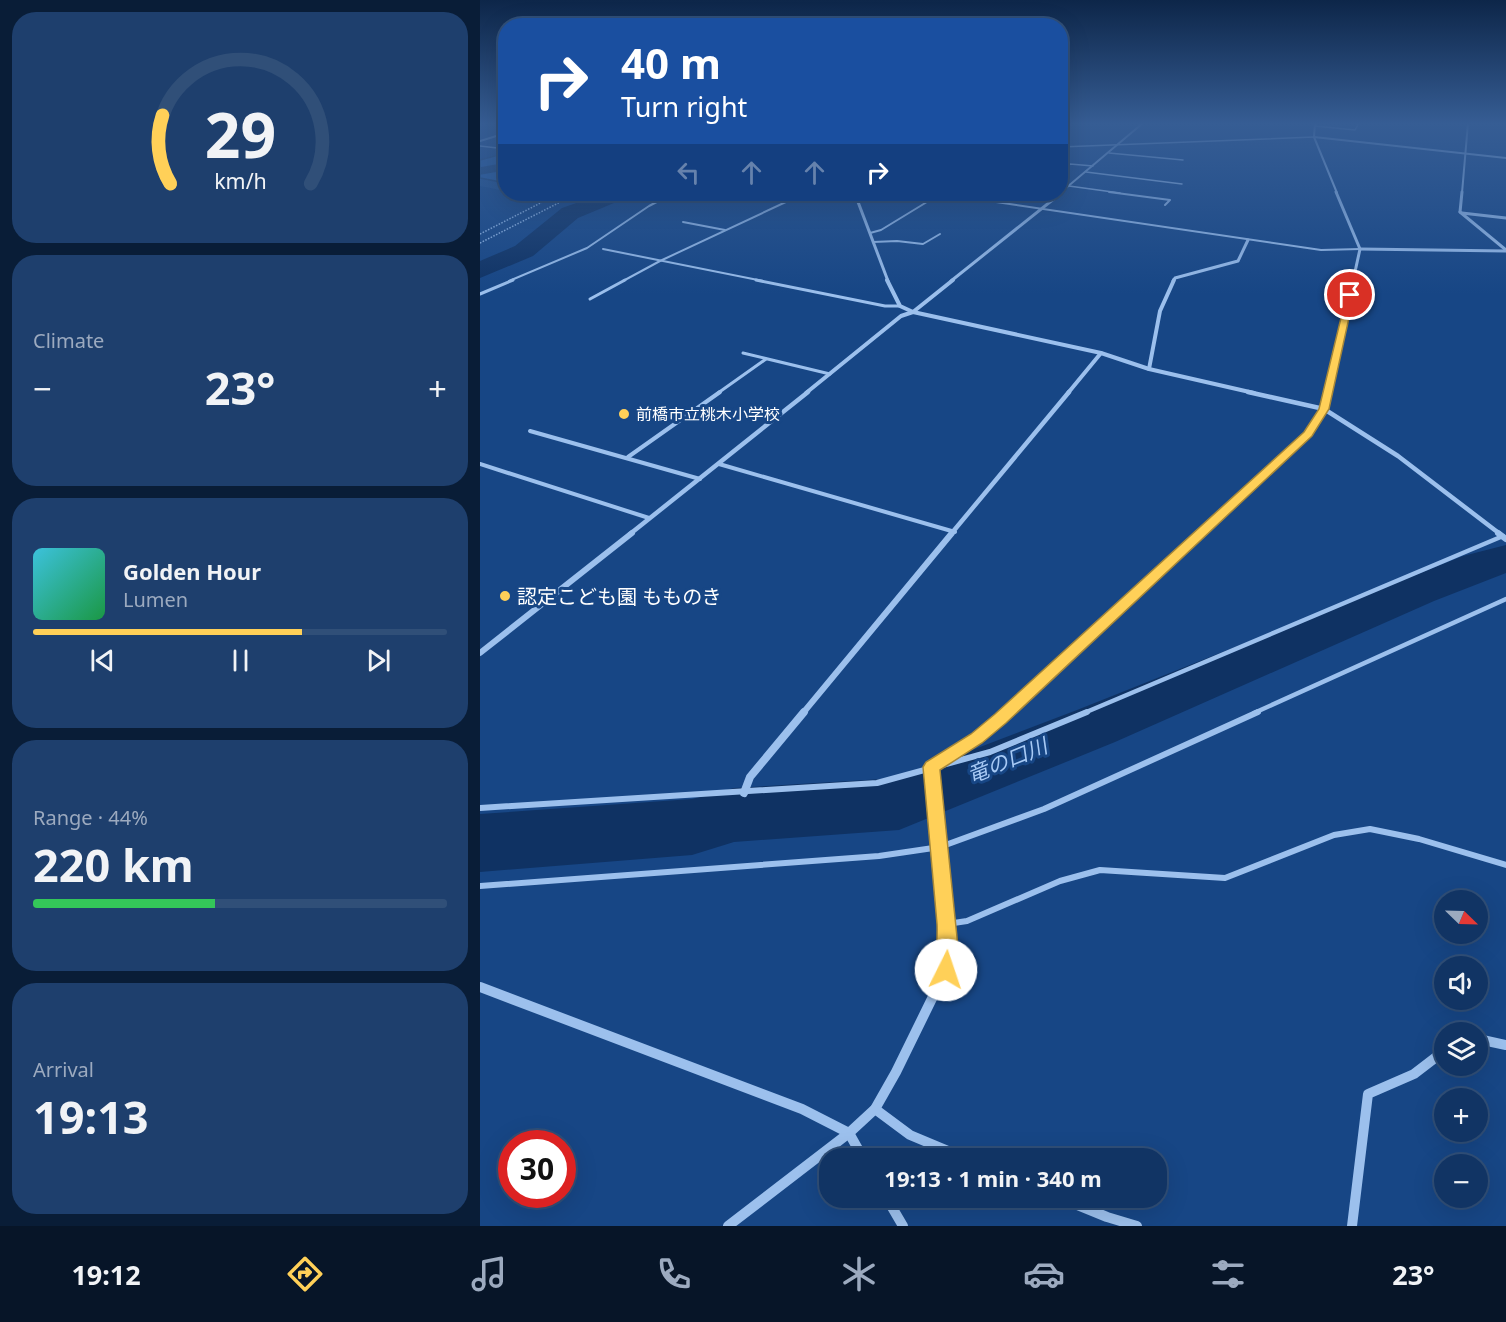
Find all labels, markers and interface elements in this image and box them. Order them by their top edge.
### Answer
text: 40 m [621,34,721,91]
icon: right [522,42,600,120]
text: Turn right [621,88,747,125]
text: 29 [204,92,276,177]
icon: left [672,156,705,189]
icon: ahead [735,156,768,189]
icon: ahead [798,156,831,189]
icon: right [861,156,894,189]
text: km/h [214,167,266,196]
pin [1324,269,1375,320]
icon: arrive [1333,278,1366,311]
text: Climate [33,327,104,354]
text: 23° [205,357,275,418]
text: − [33,366,52,411]
text: + [428,366,447,411]
place label: 前橋市立桃木小学校 [636,403,780,425]
marker: 前橋市立桃木小学校 [617,407,631,421]
text: Golden Hour [123,556,261,586]
place label: 認定こども園 もものき [517,583,722,610]
text: Lumen [123,586,188,613]
marker: 認定こども園 もものき [498,589,512,603]
icon: previous [86,644,119,677]
icon: pause [224,644,257,677]
icon: next [362,644,395,677]
water label: 竜の口川 [963,731,1053,789]
text: Range · 44% [33,804,148,831]
text: 220 km [33,834,194,895]
north arrow [1434,890,1488,944]
map controls [1434,890,1488,1208]
position arrow [914,938,978,1002]
button: sound [1434,956,1488,1010]
button: layers [1434,1022,1488,1076]
text: Arrival [33,1056,94,1083]
text: 19:13 [33,1086,149,1147]
button: + [1434,1088,1488,1142]
speed limit sign: 30 [498,1130,576,1208]
button: − [1434,1154,1488,1208]
text: 19:13 · 1 min · 340 m [884,1163,1102,1193]
icon: directions [284,1253,326,1295]
icon: music [468,1253,510,1295]
icon: phone [653,1253,695,1295]
icon: climate [838,1253,880,1295]
icon: car [1023,1253,1065,1295]
icon: filters [1207,1253,1249,1295]
text: 19:12 [71,1256,141,1293]
text: 23° [1392,1256,1435,1293]

